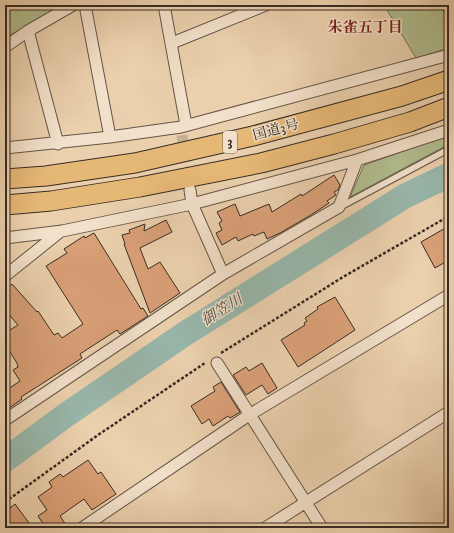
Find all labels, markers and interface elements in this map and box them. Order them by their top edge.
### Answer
district label: 朱雀五丁目 [327,18,403,37]
street label: 国道3号 [251,115,301,145]
road number: 3 [223,131,237,153]
water label: 御笠川 [198,289,248,330]

